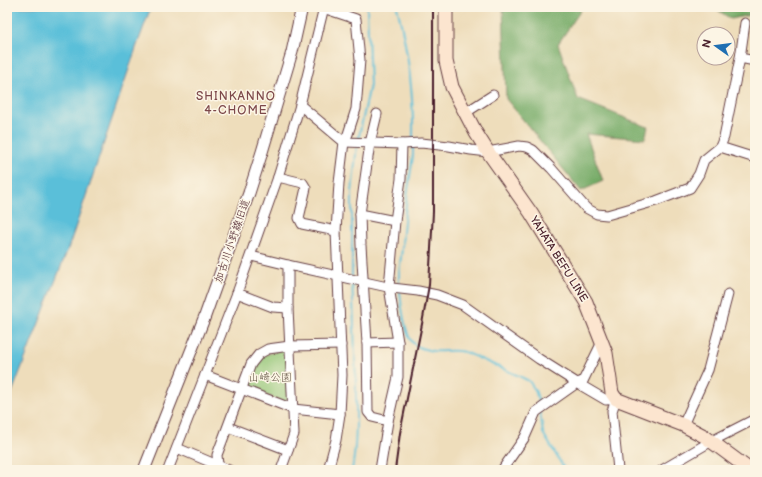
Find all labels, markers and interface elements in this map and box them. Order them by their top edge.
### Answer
north arrow [696,26,736,66]
text: N [699,38,714,49]
district label: SHINKANNO 4-CHOME [196,89,276,118]
street label: 加古川小野線旧道 [212,197,252,285]
street label: YAHATA BEFU LINE [527,213,591,304]
park label: 山崎公園 [248,371,292,384]

